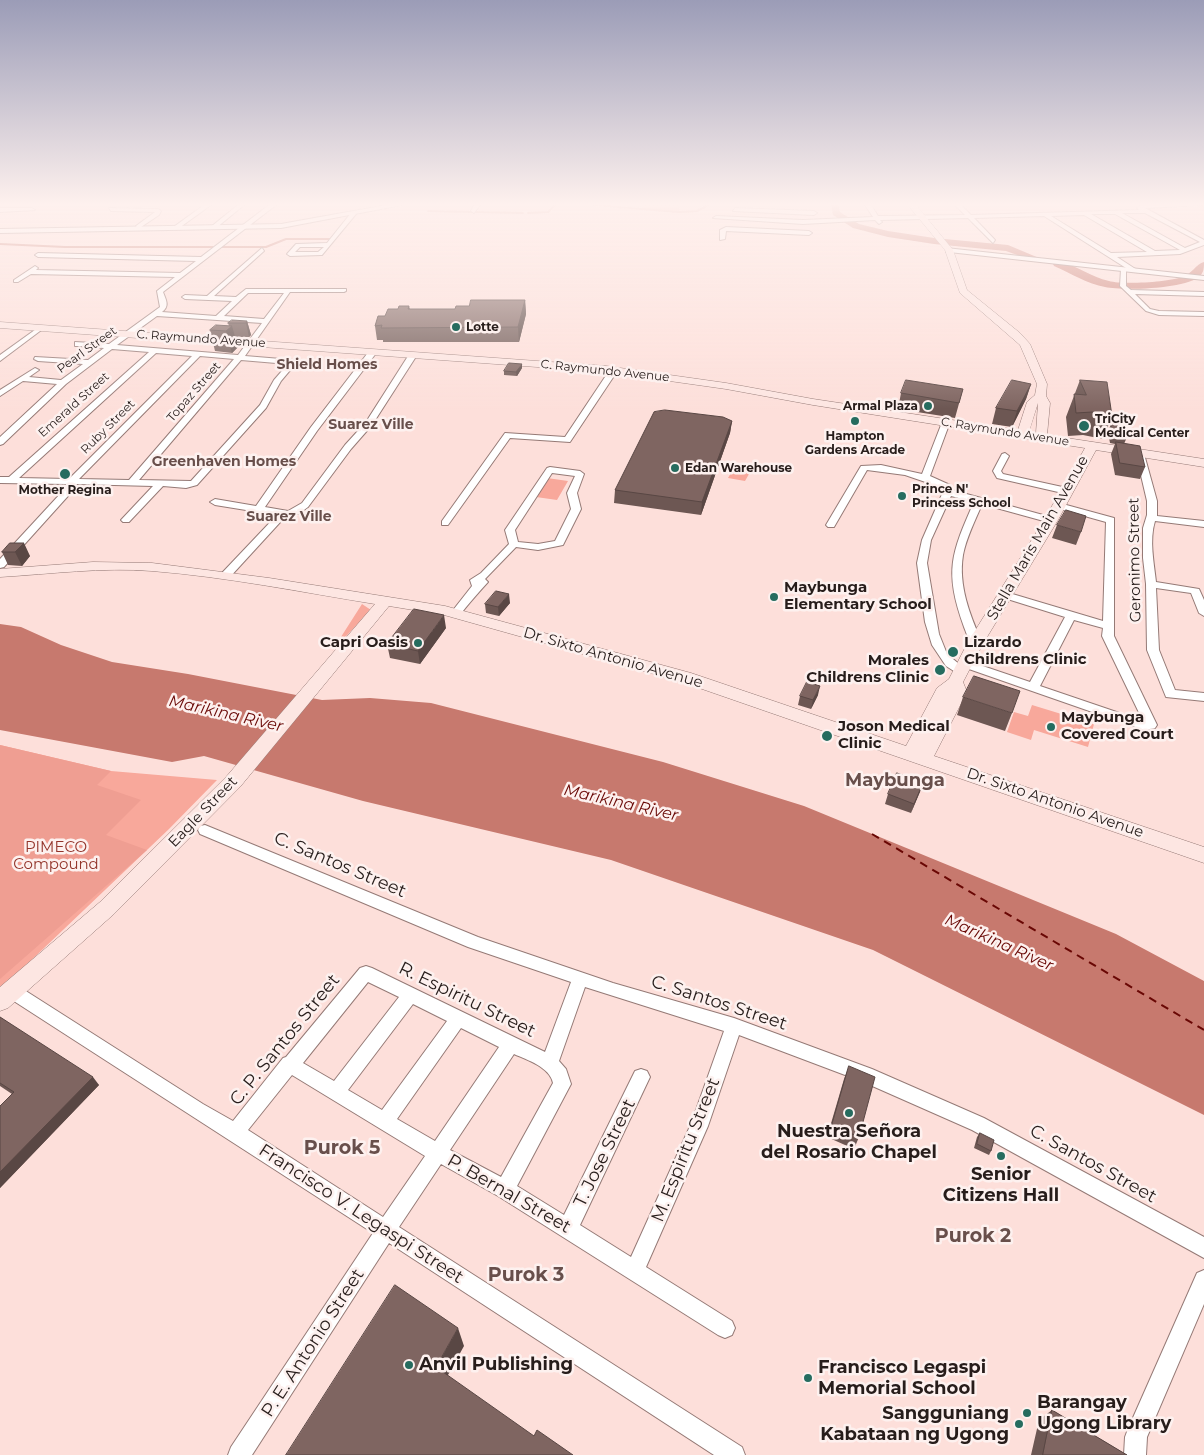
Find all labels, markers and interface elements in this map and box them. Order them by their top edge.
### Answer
place label: Lotte [466,320,499,334]
marker: Lotte [450,321,462,333]
street label: Pearl Street [54,324,120,376]
street label: C. Raymundo Avenue [136,327,266,351]
district label: Shield Homes [276,357,378,373]
street label: C. Raymundo Avenue [540,357,670,385]
street label: Topaz Street [164,359,224,425]
street label: Emerald Street [36,369,112,441]
street label: Ruby Street [78,397,138,457]
place label: Armal Plaza [843,399,918,413]
marker: Armal Plaza [922,400,934,412]
place label: TriCity Medical Center [1095,412,1190,440]
marker: Hampton Gardens Arcade [849,415,861,427]
street label: C. Raymundo Avenue [940,415,1070,449]
district label: Suarez Ville [328,417,414,433]
marker: TriCity Medical Center [1077,419,1091,433]
place label: Hampton Gardens Arcade [805,429,905,457]
street label: Stella Maris Main Avenue [983,452,1093,624]
district label: Greenhaven Homes [152,454,296,470]
place label: Edan Warehouse [685,461,792,475]
marker: Edan Warehouse [669,462,681,474]
marker: Mother Regina [58,467,72,481]
place label: Prince N' Princess School [912,482,1011,510]
place label: Mother Regina [18,483,112,497]
marker: Prince N' Princess School [896,490,908,502]
street label: Geronimo Street [1125,498,1145,622]
district label: Suarez Ville [246,509,332,525]
place label: Maybunga Elementary School [784,579,932,614]
marker: Maybunga Elementary School [768,591,780,603]
street label: Dr. Sixto Antonio Avenue [521,624,705,692]
place label: Capri Oasis [320,634,408,652]
place label: Lizardo Childrens Clinic [964,634,1087,669]
marker: Capri Oasis [412,637,424,649]
marker: Lizardo Childrens Clinic [946,645,960,659]
place label: Morales Childrens Clinic [806,652,929,687]
marker: Morales Childrens Clinic [933,663,947,677]
water label: Marikina River [167,692,285,736]
place label: Maybunga Covered Court [1061,709,1174,744]
place label: Joson Medical Clinic [838,718,950,753]
marker: Maybunga Covered Court [1045,721,1057,733]
marker: Joson Medical Clinic [820,729,834,743]
street label: Dr. Sixto Antonio Avenue [964,764,1146,842]
district label: Maybunga [845,770,945,792]
street label: Eagle Street [165,773,241,851]
water label: Marikina River [562,781,680,825]
street label: C. Santos Street [271,827,409,903]
park label: PIMECO Compound [13,839,99,874]
water label: Marikina River [942,910,1056,976]
street label: R. Espiritu Street [395,958,539,1042]
street label: C. P. Santos Street [225,970,345,1110]
street label: C. Santos Street [648,971,790,1035]
street label: M. Espiritu Street [647,1075,725,1225]
street label: T. Jose Street [570,1096,640,1210]
marker: Nuestra Señora del Rosario Chapel [843,1107,855,1119]
street label: C. Santos Street [1026,1120,1160,1208]
place label: Nuestra Señora del Rosario Chapel [761,1121,937,1164]
district label: Purok 5 [304,1137,380,1159]
street label: Francisco V. Legaspi Street [255,1140,467,1288]
street label: P. Bernal Street [443,1150,575,1238]
marker: Senior Citizens Hall [995,1150,1007,1162]
place label: Senior Citizens Hall [943,1164,1059,1206]
district label: Purok 2 [935,1225,1011,1247]
district label: Purok 3 [488,1264,564,1286]
street label: P. E. Antonio Street [257,1265,369,1421]
place label: Anvil Publishing [419,1354,573,1376]
place label: Francisco Legaspi Memorial School [818,1357,986,1400]
marker: Anvil Publishing [403,1359,415,1371]
marker: Francisco Legaspi Memorial School [802,1372,814,1384]
place label: Barangay Ugong Library [1037,1392,1171,1435]
place label: Sangguniang Kabataan ng Ugong [820,1403,1009,1446]
marker: Barangay Ugong Library [1021,1407,1033,1419]
marker: Sangguniang Kabataan ng Ugong [1013,1418,1025,1430]

